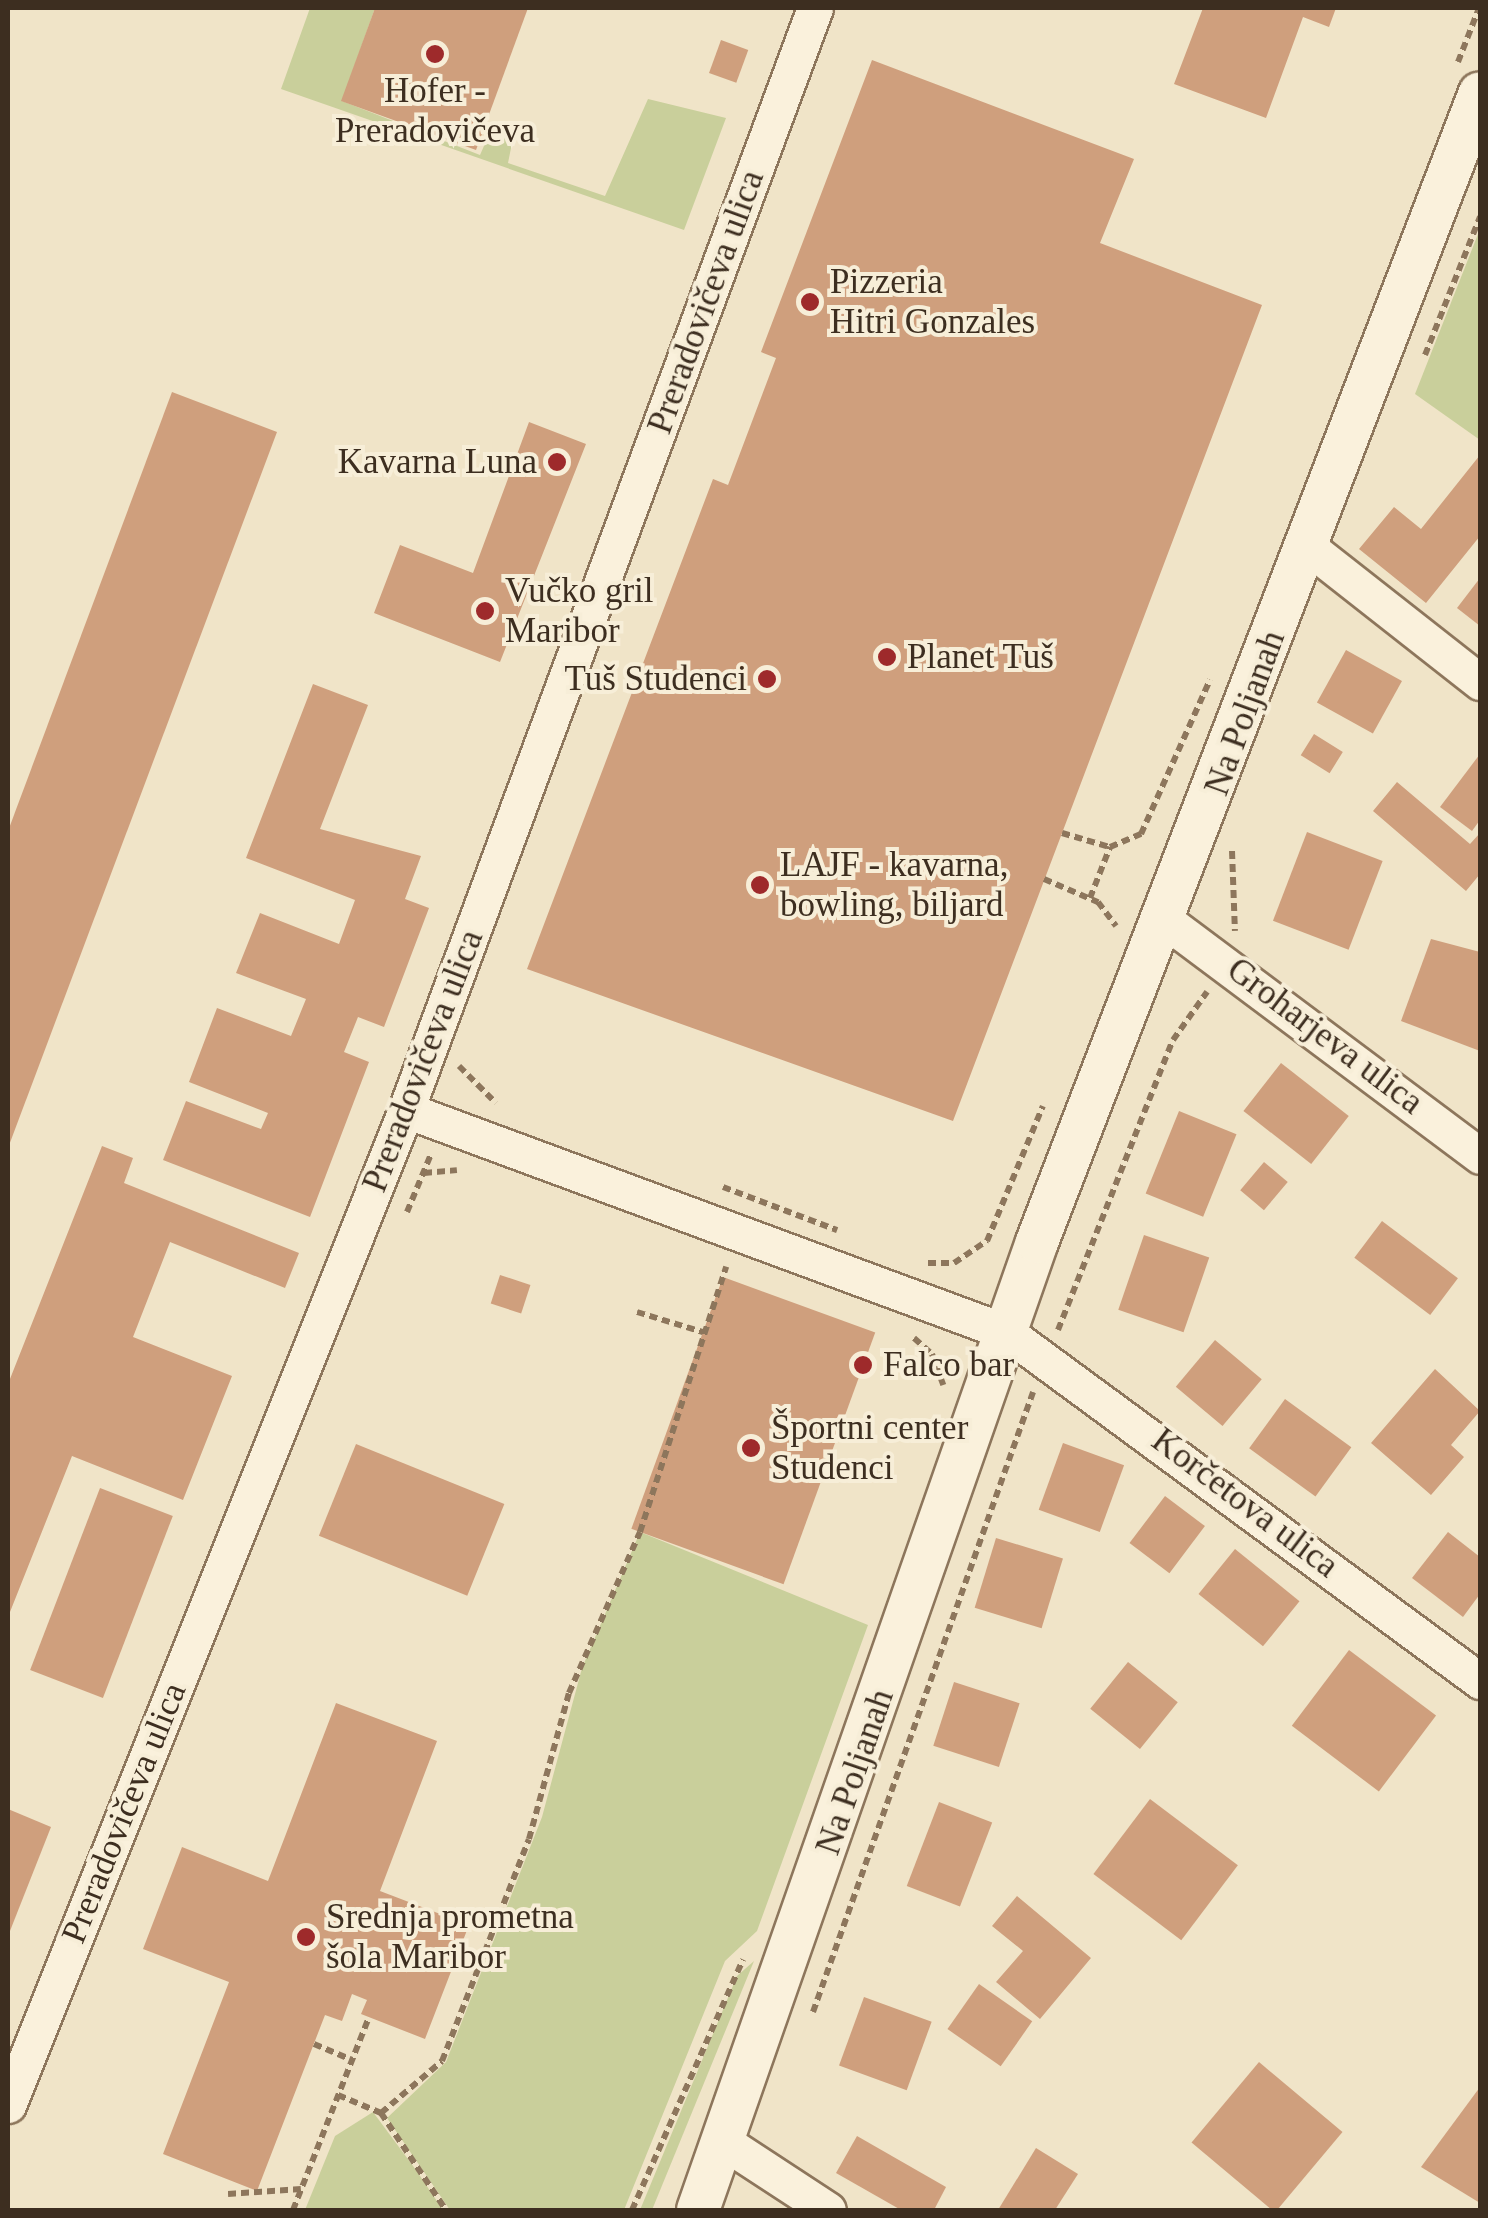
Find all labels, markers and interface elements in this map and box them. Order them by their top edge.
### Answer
marker: Hofer - Preradovičeva [424,43,446,65]
place label: Hofer - Preradovičeva [335,70,535,152]
street label: Preradovičeva ulica [639,165,773,439]
place label: Pizzeria Hitri Gonzales [830,261,1035,343]
marker: Pizzeria Hitri Gonzales [799,291,821,313]
place label: Kavarna Luna [338,441,537,483]
marker: Kavarna Luna [546,451,568,473]
place label: Vučko gril Maribor [505,570,654,652]
marker: Vučko gril Maribor [474,600,496,622]
street label: Na Poljanah [1196,625,1294,801]
place label: Planet Tuš [907,636,1055,678]
marker: Planet Tuš [876,646,898,668]
place label: Tuš Studenci [564,658,747,700]
marker: Tuš Studenci [756,668,778,690]
place label: LAJF - kavarna, bowling, biljard [780,844,1008,926]
marker: LAJF - kavarna, bowling, biljard [749,874,771,896]
street label: Preradovičeva ulica [354,924,492,1198]
street label: Groharjeva ulica [1219,949,1431,1123]
place label: Falco bar [883,1344,1014,1386]
marker: Falco bar [852,1354,874,1376]
place label: Športni center Studenci [771,1407,968,1489]
street label: Korčetova ulica [1144,1419,1346,1587]
marker: Športni center Studenci [740,1437,762,1459]
street label: Preradovičeva ulica [53,1677,195,1949]
street label: Na Poljanah [807,1684,903,1860]
place label: Srednja prometna šola Maribor [326,1896,574,1978]
marker: Srednja prometna šola Maribor [295,1926,317,1948]

